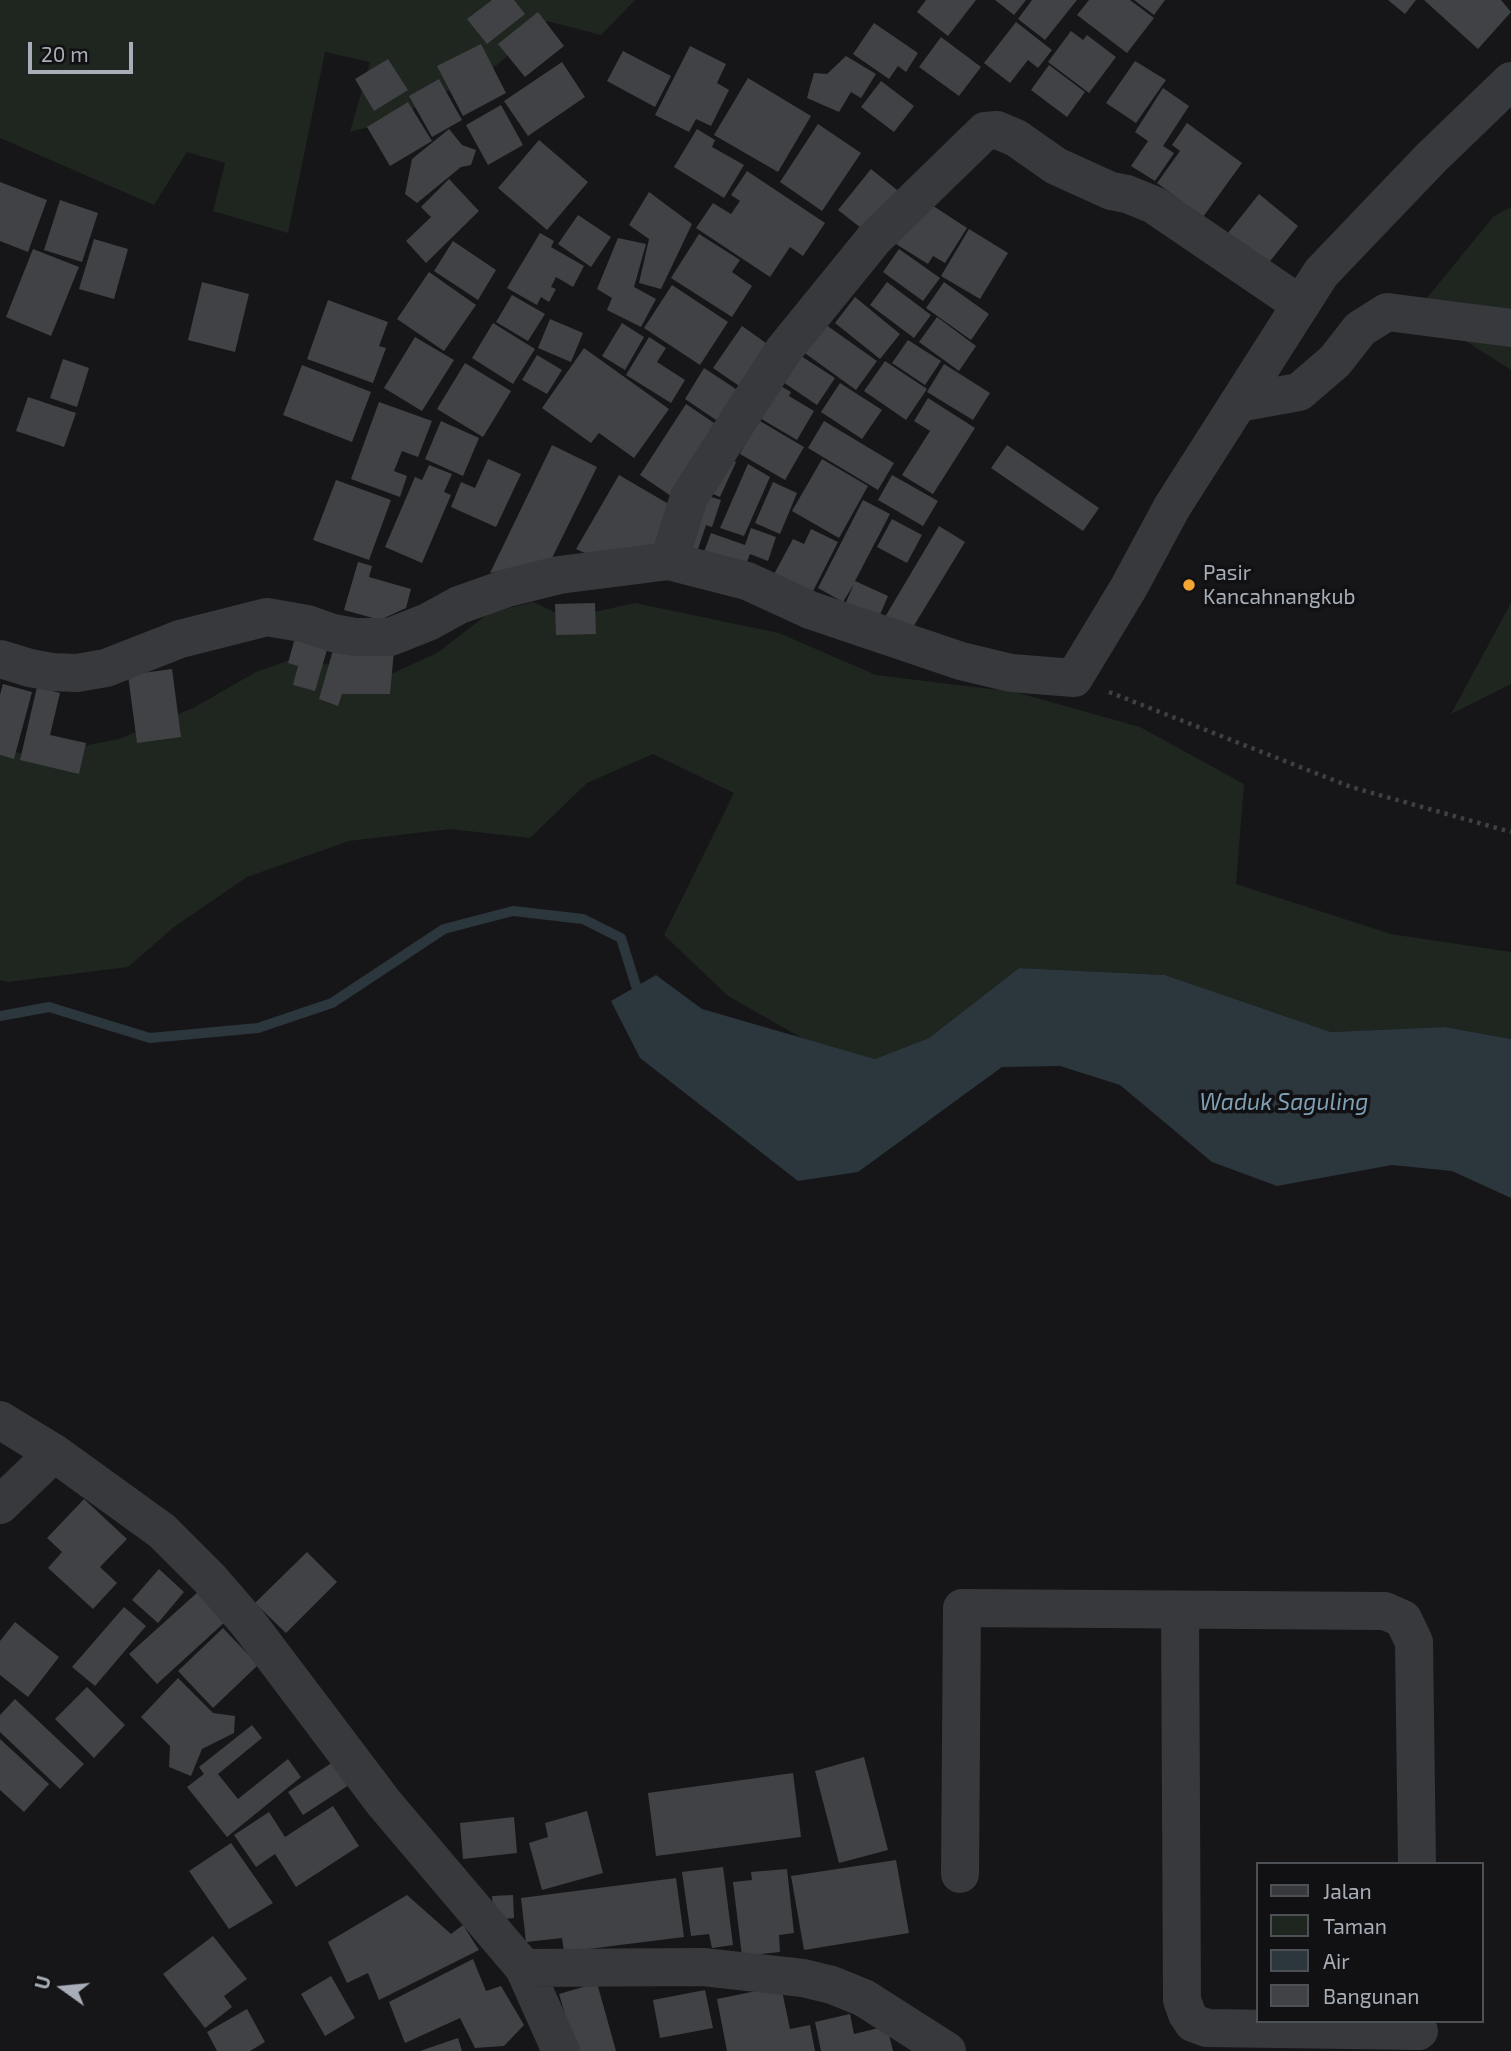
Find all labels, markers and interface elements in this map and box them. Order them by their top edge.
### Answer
scale bar [32,28,136,72]
text: 20 m [41,41,89,66]
place label: Pasir Kancahnangkub [1203,560,1355,610]
marker: Pasir Kancahnangkub [1181,577,1197,593]
water label: Waduk Saguling [1199,1088,1369,1116]
legend [1256,1862,1483,2023]
text: Jalan [1323,1878,1372,1903]
text: Taman [1323,1913,1387,1938]
text: Air [1323,1948,1350,1973]
north arrow [28,1953,98,2023]
text: U [29,1973,55,1992]
text: Bangunan [1323,1983,1419,2008]

